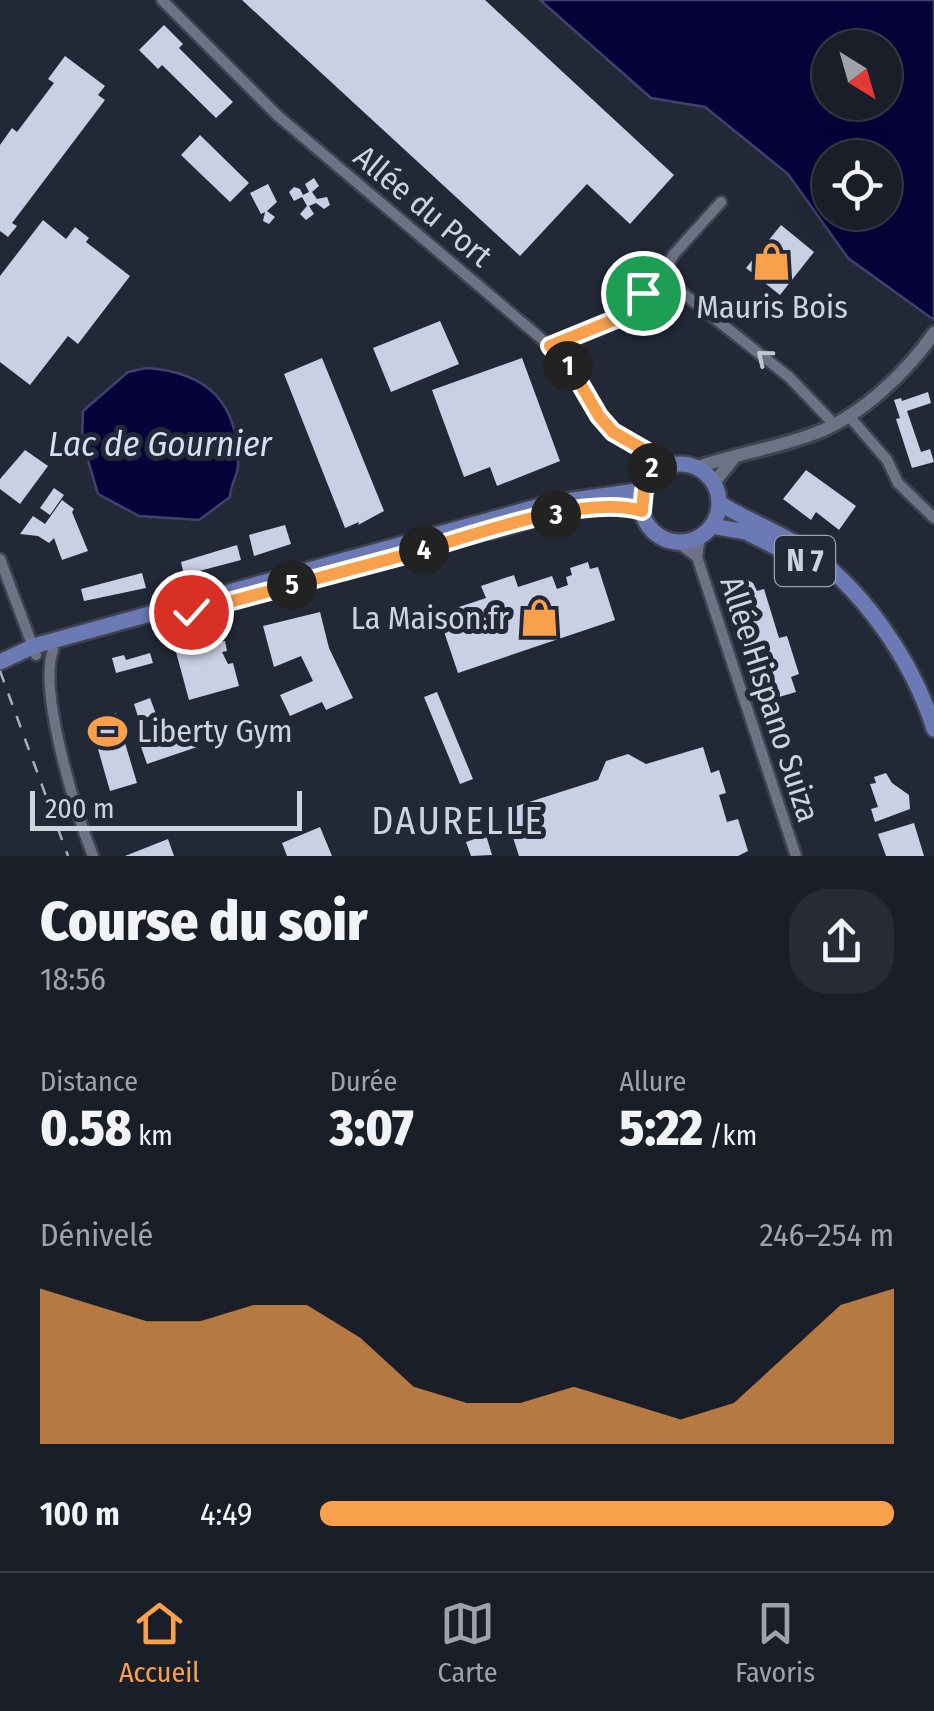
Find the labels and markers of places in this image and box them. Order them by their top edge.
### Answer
shop icon: Mauris Bois [751,241,793,283]
pin [601,251,686,336]
place label: Mauris Bois [696,288,848,326]
pin: 1 [543,341,593,391]
pin: 2 [627,443,677,493]
pin: 3 [531,490,581,540]
pin: 4 [399,525,449,575]
pin: 5 [267,560,317,610]
pin [149,570,234,655]
shop icon: La Maison.fr [518,597,560,639]
place label: La Maison.fr [351,599,509,637]
sports icon: Liberty Gym [86,710,128,752]
place label: Liberty Gym [137,712,293,750]

